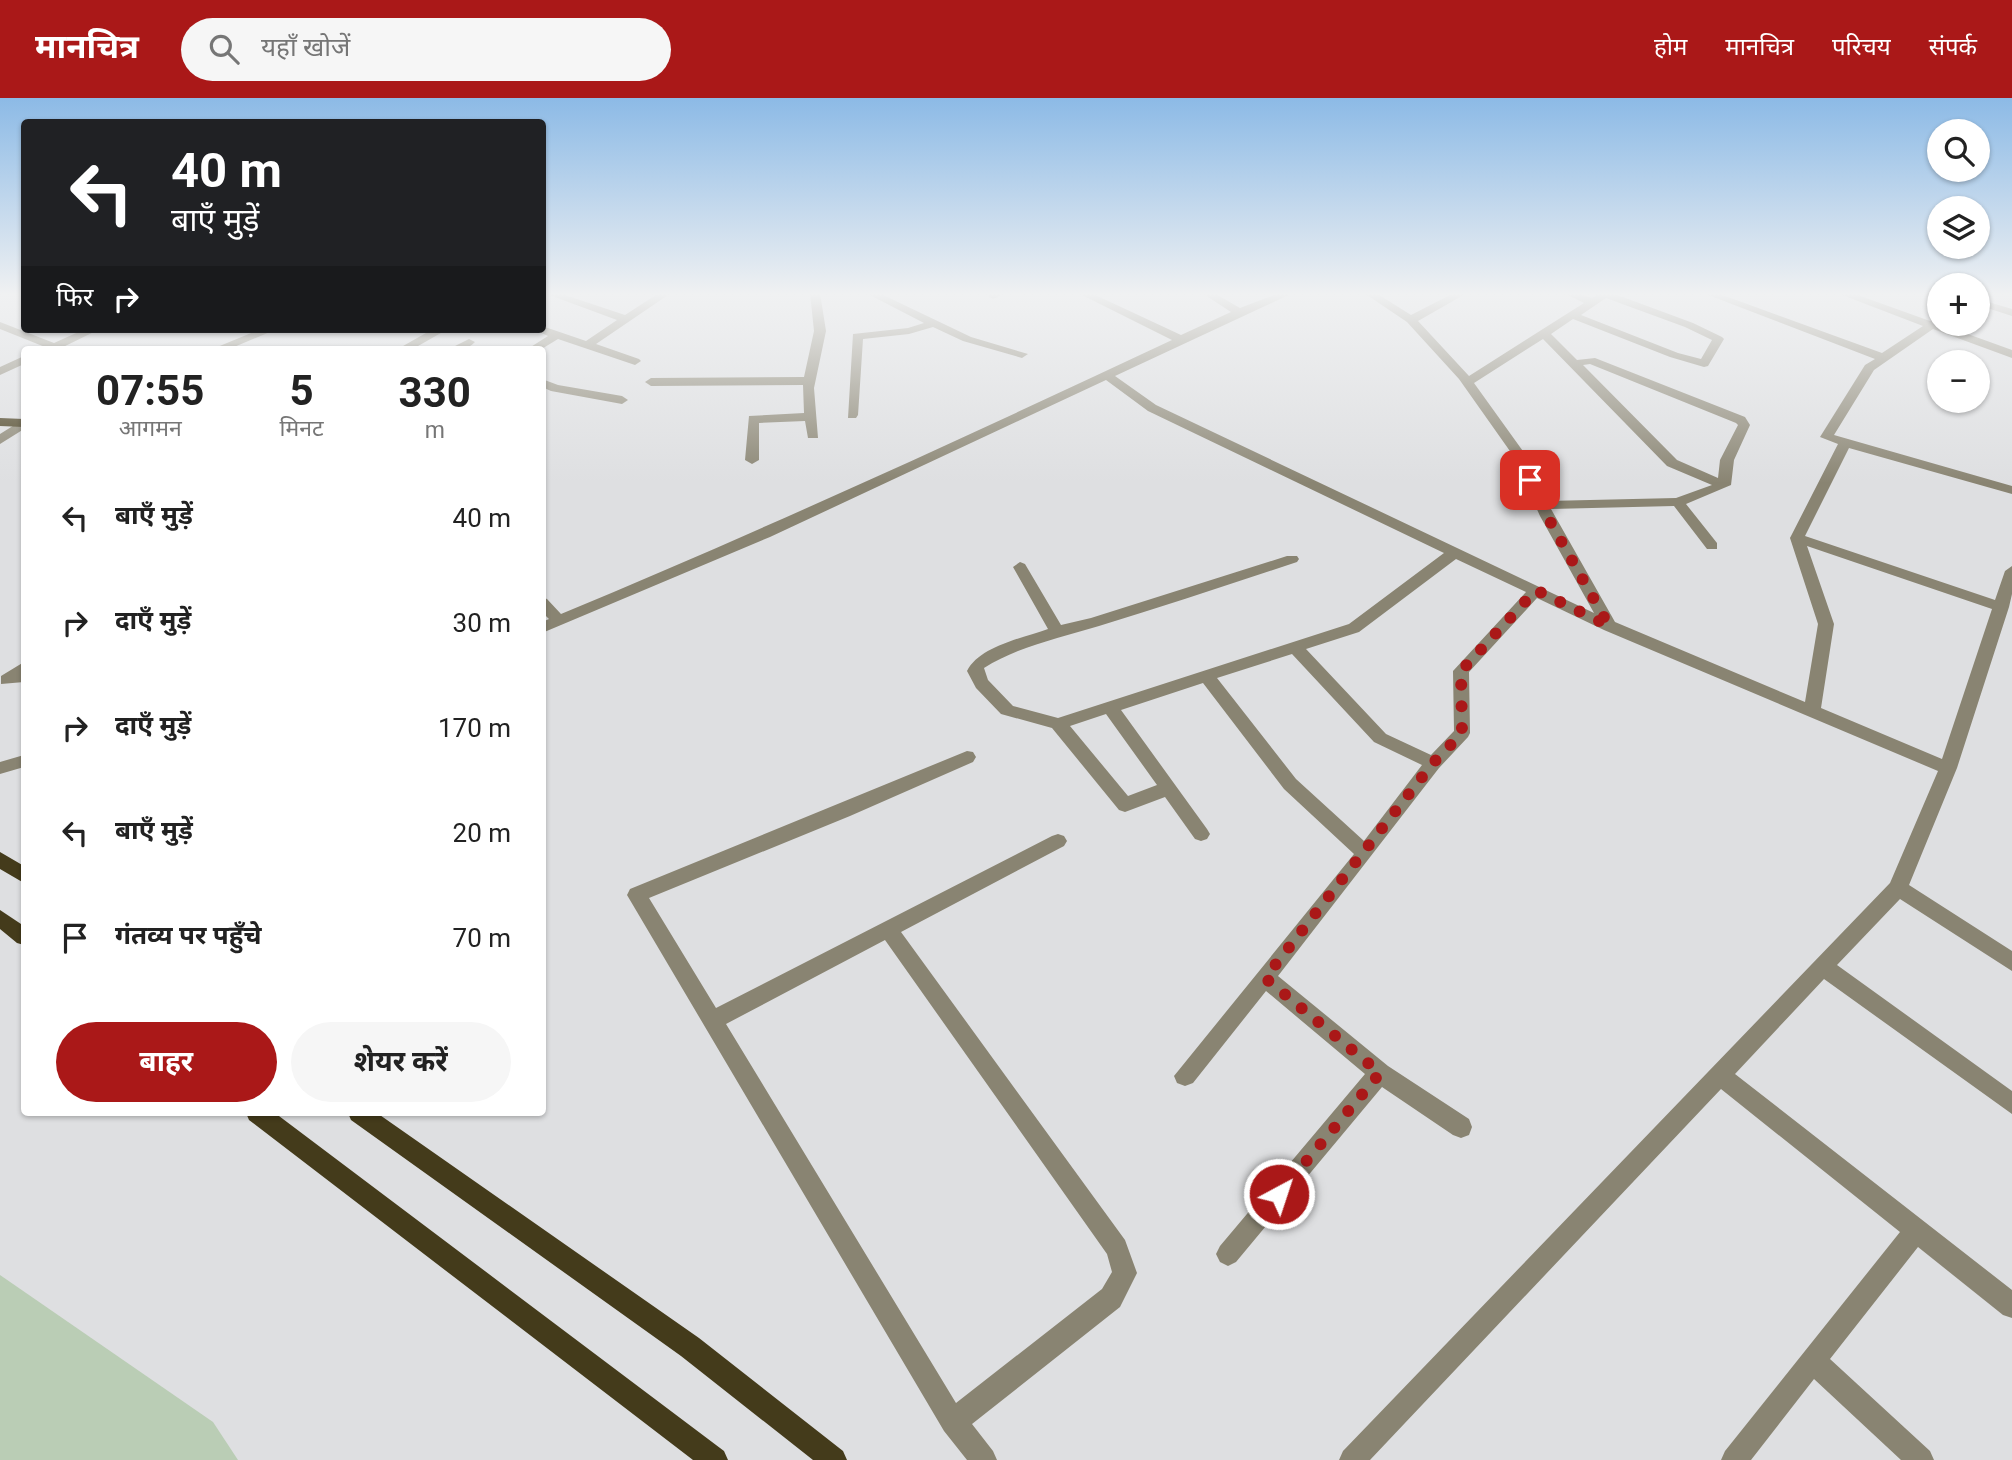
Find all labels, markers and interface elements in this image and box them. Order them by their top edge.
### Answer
search box [181,18,671,81]
text: मानचित्र [35,27,139,66]
icon: search [205,30,243,68]
text: यहाँ खोजें [261,32,350,62]
text: होम [1654,33,1687,61]
text: मानचित्र [1725,33,1794,61]
text: परिचय [1832,33,1891,61]
text: संपर्क [1929,33,1977,61]
map controls [1927,119,1990,413]
button: search [1927,119,1990,182]
text: 40 m [171,142,282,199]
icon: left [56,147,147,238]
button: layers [1927,196,1990,259]
text: बाएँ मुड़ें [171,201,259,239]
button: + [1927,273,1990,336]
icon: right [107,280,145,318]
text: फिर [56,282,93,312]
button: − [1927,350,1990,413]
text: 07:55 [96,366,204,415]
text: 5 [289,366,314,415]
text: 330 [399,368,471,417]
text: आगमन [119,415,182,442]
text: मिनट [279,415,324,442]
text: m [425,417,445,444]
pin [1500,450,1560,510]
icon: arrive [1511,461,1549,499]
icon: left [56,499,94,537]
text: बाएँ मुड़ें [115,500,193,530]
text: 40 m [453,503,511,533]
icon: right [56,604,94,642]
text: दाएँ मुड़ें [115,605,191,635]
text: 30 m [453,608,511,638]
icon: right [56,709,94,747]
text: दाएँ मुड़ें [115,710,191,740]
text: 170 m [438,713,511,743]
icon: left [56,814,94,852]
text: बाएँ मुड़ें [115,815,193,845]
text: 20 m [453,818,511,848]
icon: arrive [56,919,94,957]
text: गंतव्य पर पहुँचे [115,920,262,950]
text: 70 m [453,923,511,953]
button: बाहर [56,1022,277,1102]
button: शेयर करें [291,1022,511,1102]
position arrow [1242,1157,1316,1231]

